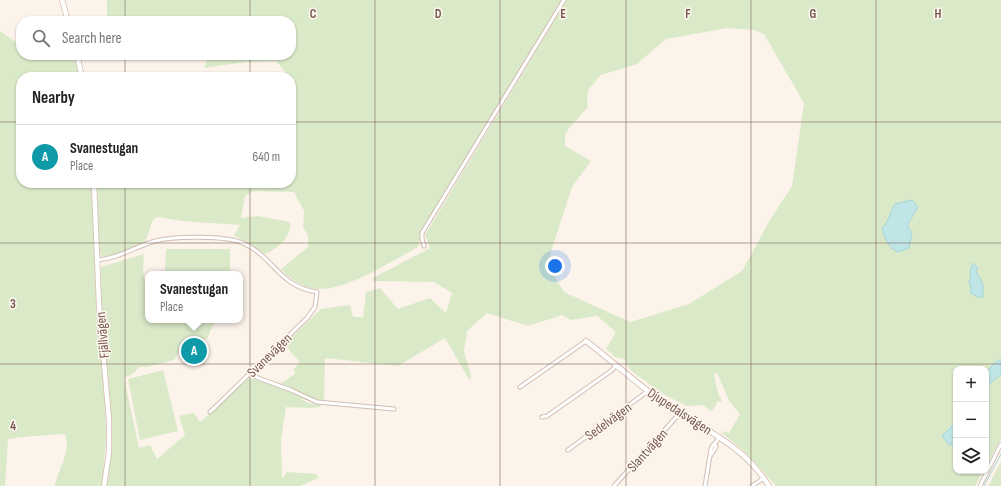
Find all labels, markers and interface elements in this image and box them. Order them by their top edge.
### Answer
text: C [310,6,317,22]
text: D [435,6,442,22]
text: E [560,6,566,22]
text: F [685,6,691,22]
text: G [810,6,817,22]
text: H [935,6,942,22]
search box [16,16,296,60]
icon: search [30,27,52,49]
text: Search here [62,29,122,48]
text: Nearby [32,88,75,108]
text: Svanestugan [70,139,138,158]
text: A [42,149,48,165]
text: 640 m [252,149,280,165]
text: Place [70,158,93,174]
your location [545,256,565,276]
popup [145,271,243,323]
text: Svanestugan [160,280,228,299]
text: 3 [10,296,16,312]
text: Place [160,299,183,315]
street label: Fjällvägen [92,311,113,359]
street label: Svanevägen [243,330,295,381]
pin: A [181,336,207,366]
map controls [953,366,989,474]
button: + [953,366,989,402]
street label: Djupedalsvägen [644,384,715,438]
street label: Sedelvägen [582,399,635,444]
button: − [953,402,989,438]
text: 4 [10,418,16,434]
street label: Slantvägen [624,425,671,475]
button: layers [953,438,989,474]

